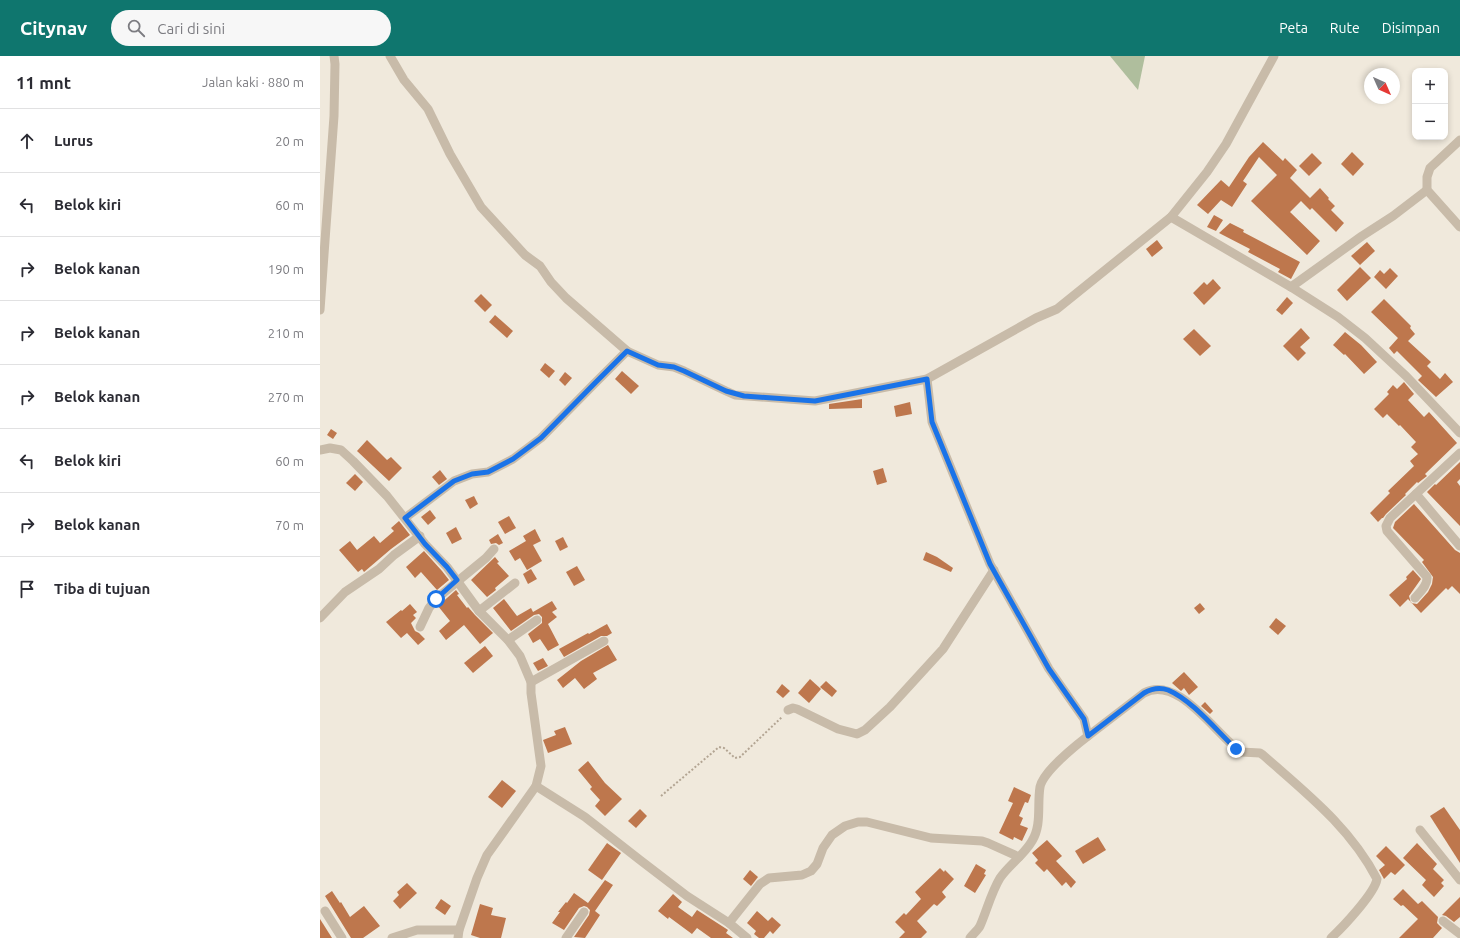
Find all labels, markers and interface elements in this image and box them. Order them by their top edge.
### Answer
search box [111,10,391,46]
text: Citynav [20,17,87,39]
icon: search [125,17,147,39]
text: Cari di sini [157,20,225,37]
text: Peta [1279,20,1308,36]
text: Rute [1330,20,1360,36]
text: Disimpan [1382,20,1440,36]
north arrow [1364,68,1400,104]
map controls [1412,68,1448,140]
button: + [1412,68,1448,104]
text: 11 mnt [16,73,71,92]
text: Jalan kaki · 880 m [202,75,304,89]
button: − [1412,104,1448,140]
icon: ahead [16,130,38,152]
text: Lurus [54,132,93,149]
text: 20 m [275,134,304,148]
icon: left [16,194,38,216]
text: Belok kiri [54,196,121,213]
text: 60 m [275,198,304,212]
icon: right [16,258,38,280]
text: Belok kanan [54,260,140,277]
text: 190 m [268,262,304,276]
icon: right [16,322,38,344]
text: Belok kanan [54,324,140,341]
text: 210 m [268,326,304,340]
icon: right [16,386,38,408]
text: Belok kanan [54,388,140,405]
text: 270 m [268,390,304,404]
icon: left [16,450,38,472]
text: Belok kiri [54,452,121,469]
text: 60 m [275,454,304,468]
icon: right [16,514,38,536]
text: Belok kanan [54,516,140,533]
text: 70 m [275,518,304,532]
icon: arrive [16,578,38,600]
text: Tiba di tujuan [54,580,150,597]
route start [427,590,445,608]
route end [1227,740,1245,758]

